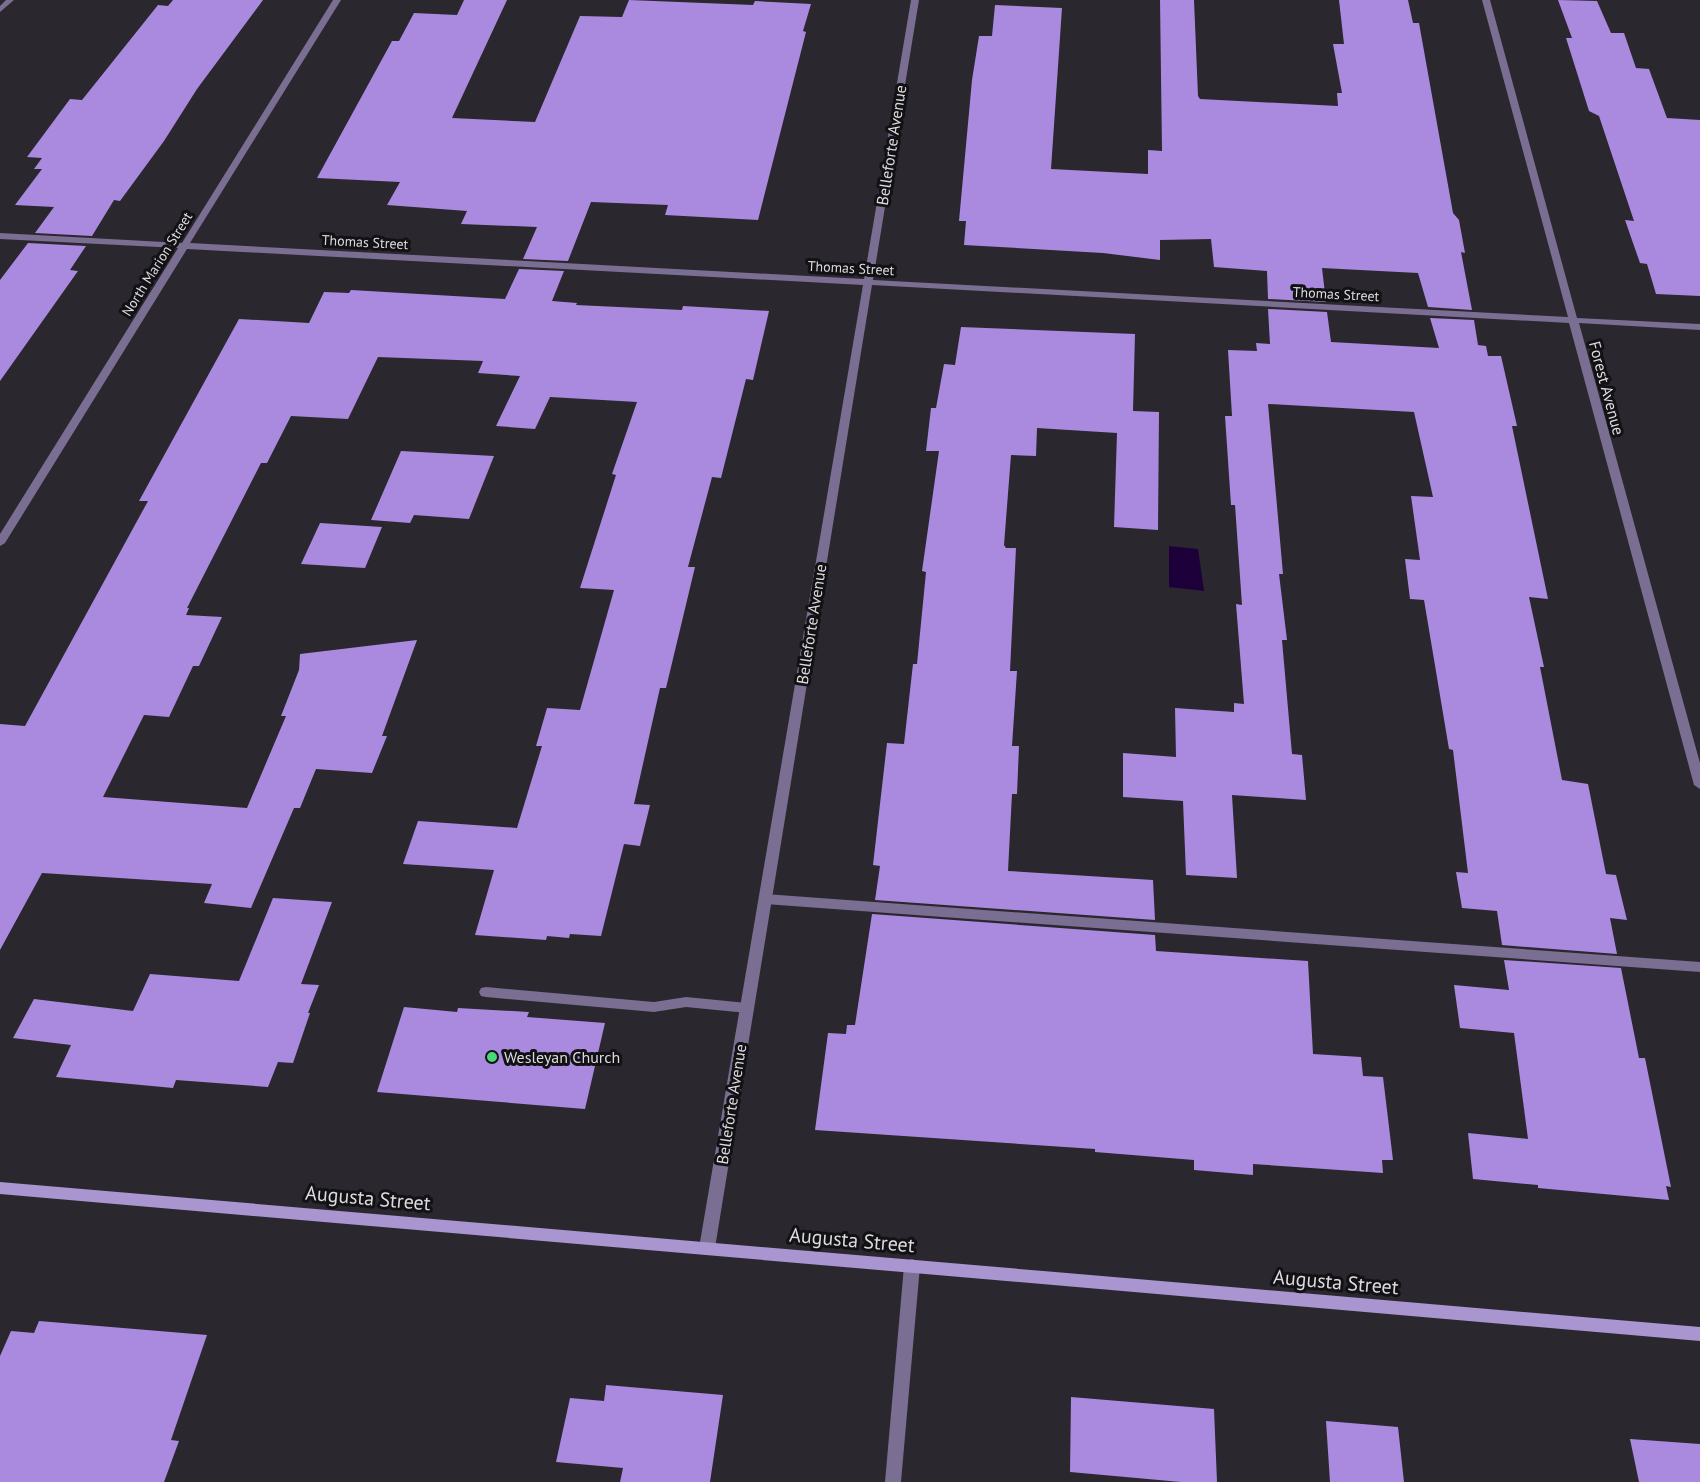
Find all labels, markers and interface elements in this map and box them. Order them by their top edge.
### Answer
street label: Belleforte Avenue [872,83,910,207]
street label: North Marion Street [118,208,196,319]
street label: Thomas Street [321,231,409,253]
street label: Thomas Street [807,257,895,279]
street label: Thomas Street [1292,283,1380,305]
street label: Forest Avenue [1585,339,1629,437]
street label: Belleforte Avenue [792,562,830,686]
street label: Belleforte Avenue [712,1042,750,1166]
place label: Wesleyan Church [504,1047,620,1067]
marker: Wesleyan Church [485,1050,499,1064]
street label: Augusta Street [304,1180,432,1216]
street label: Augusta Street [788,1222,916,1258]
street label: Augusta Street [1272,1264,1400,1300]

